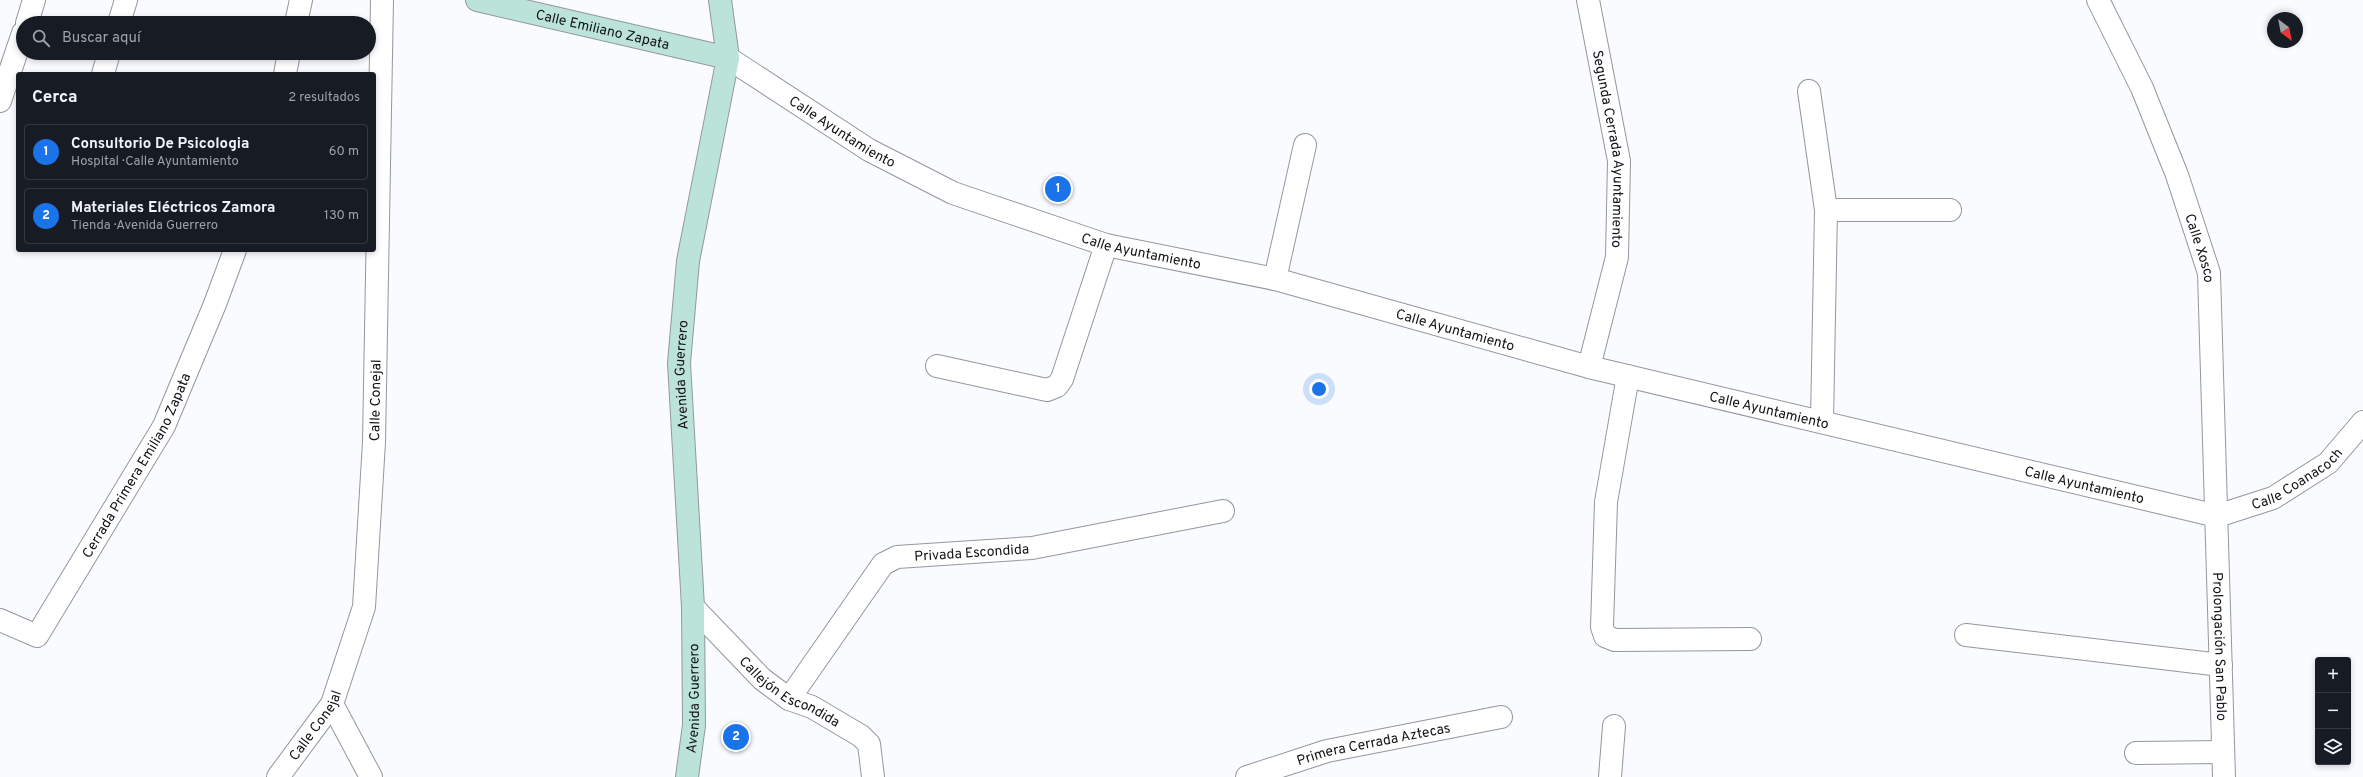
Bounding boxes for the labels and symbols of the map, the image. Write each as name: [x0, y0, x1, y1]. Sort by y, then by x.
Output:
street label: Calle Emiliano Zapata: [534, 7, 671, 54]
north arrow: [2267, 12, 2303, 48]
street label: Segunda Cerrada Ayuntamiento: [1588, 49, 1626, 248]
street label: Calle Ayuntamiento: [785, 93, 898, 172]
pin: 1: [1045, 174, 1071, 204]
street label: Calle Xosco: [2180, 212, 2216, 283]
street label: Calle Ayuntamiento: [1079, 230, 1203, 274]
street label: Calle Ayuntamiento: [1394, 306, 1516, 356]
street label: Avenida Guerrero: [672, 319, 693, 430]
street label: Calle Conejal: [367, 359, 385, 441]
street label: Cerrada Primera Emiliano Zapata: [79, 371, 195, 561]
your location: [1309, 379, 1329, 399]
street label: Calle Ayuntamiento: [1707, 389, 1831, 434]
street label: Calle Coanacoch: [2250, 445, 2347, 514]
street label: Calle Ayuntamiento: [2023, 464, 2146, 508]
street label: Privada Escondida: [914, 541, 1030, 566]
street label: Prolongación San Pablo: [2208, 572, 2229, 721]
street label: Avenida Guerrero: [683, 643, 704, 754]
street label: Callejón Escondida: [735, 653, 843, 732]
street label: Calle Conejal: [286, 688, 346, 764]
street label: Primera Cerrada Aztecas: [1295, 720, 1452, 770]
pin: 2: [723, 722, 749, 752]

